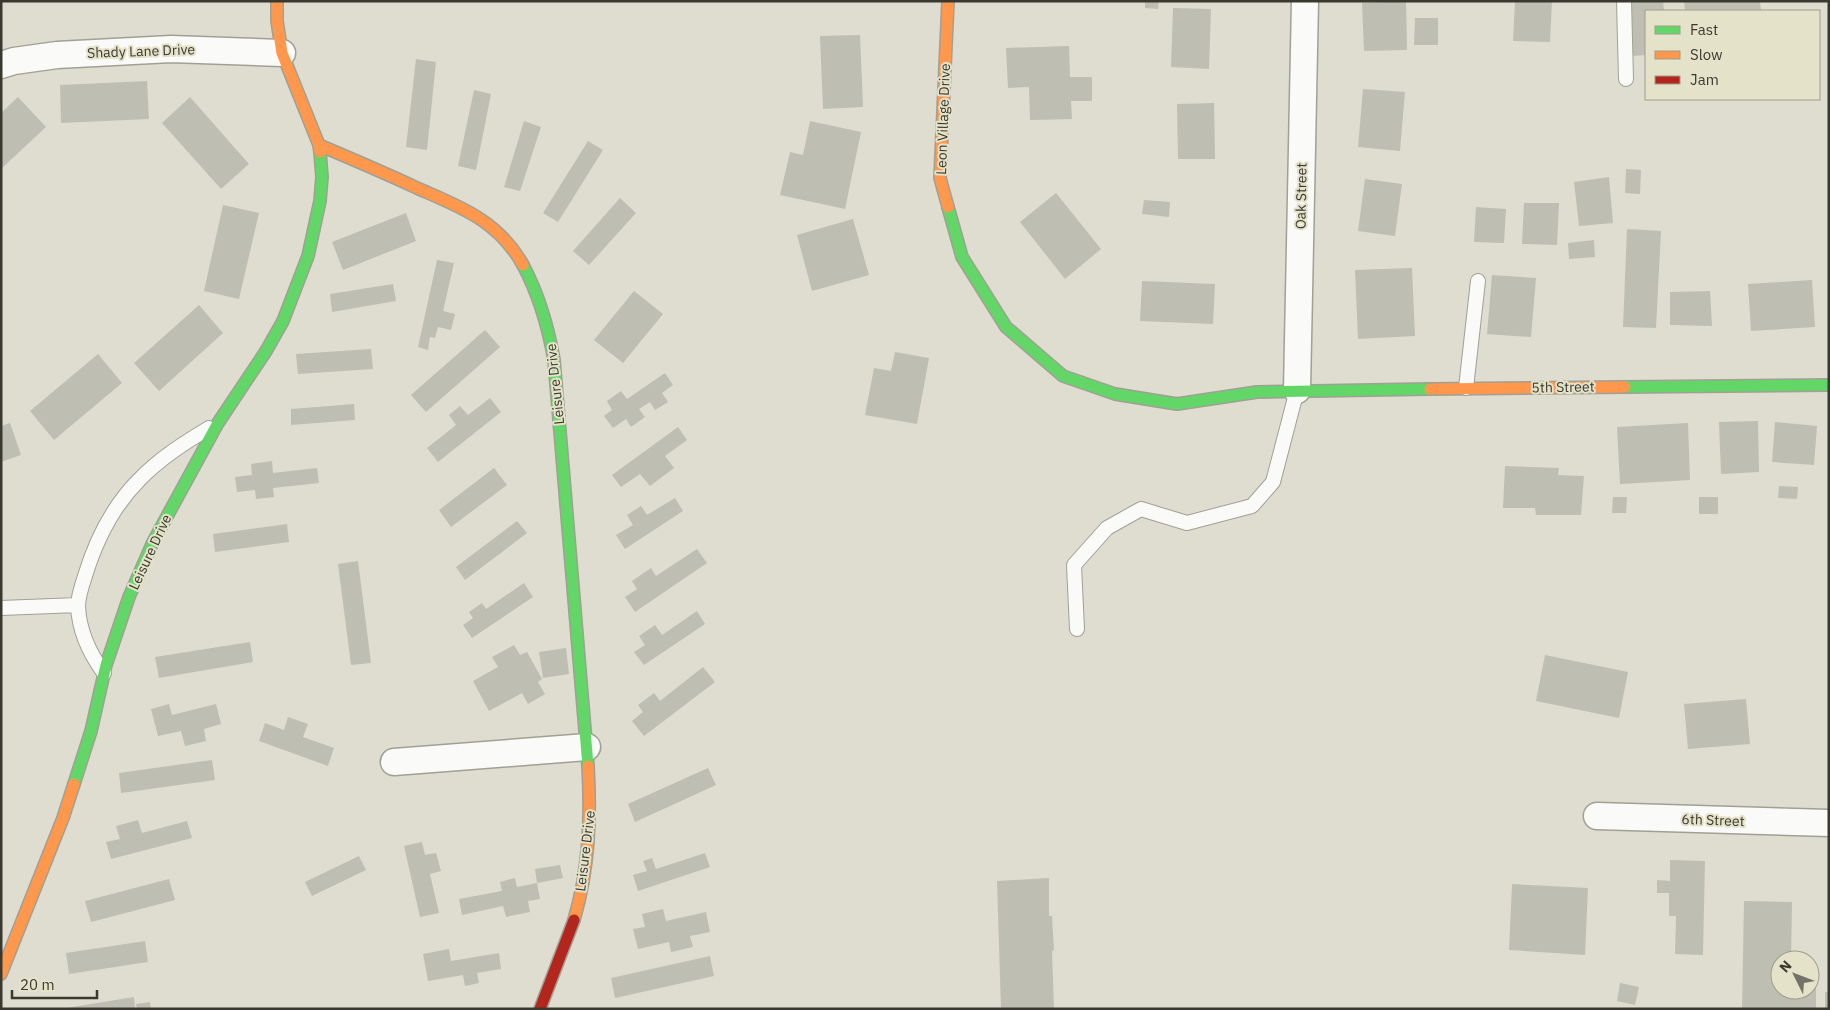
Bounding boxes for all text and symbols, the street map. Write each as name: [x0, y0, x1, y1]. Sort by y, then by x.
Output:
legend: [1645, 10, 1820, 100]
text: Fast: [1690, 20, 1718, 39]
street label: Shady Lane Drive: [87, 40, 196, 62]
text: Slow: [1690, 45, 1723, 64]
street label: Leon Village Drive: [932, 63, 954, 175]
text: Jam: [1690, 70, 1719, 89]
street label: Oak Street: [1291, 163, 1311, 229]
street label: Leisure Drive: [542, 342, 568, 425]
street label: 5th Street: [1531, 377, 1595, 397]
street label: Leisure Drive: [125, 511, 175, 593]
street label: Leisure Drive: [571, 809, 599, 892]
street label: 6th Street: [1681, 810, 1745, 830]
north arrow: [1770, 950, 1820, 1000]
text: N: [1775, 957, 1795, 976]
scale bar: [12, 968, 98, 1000]
text: 20 m: [20, 975, 55, 994]

